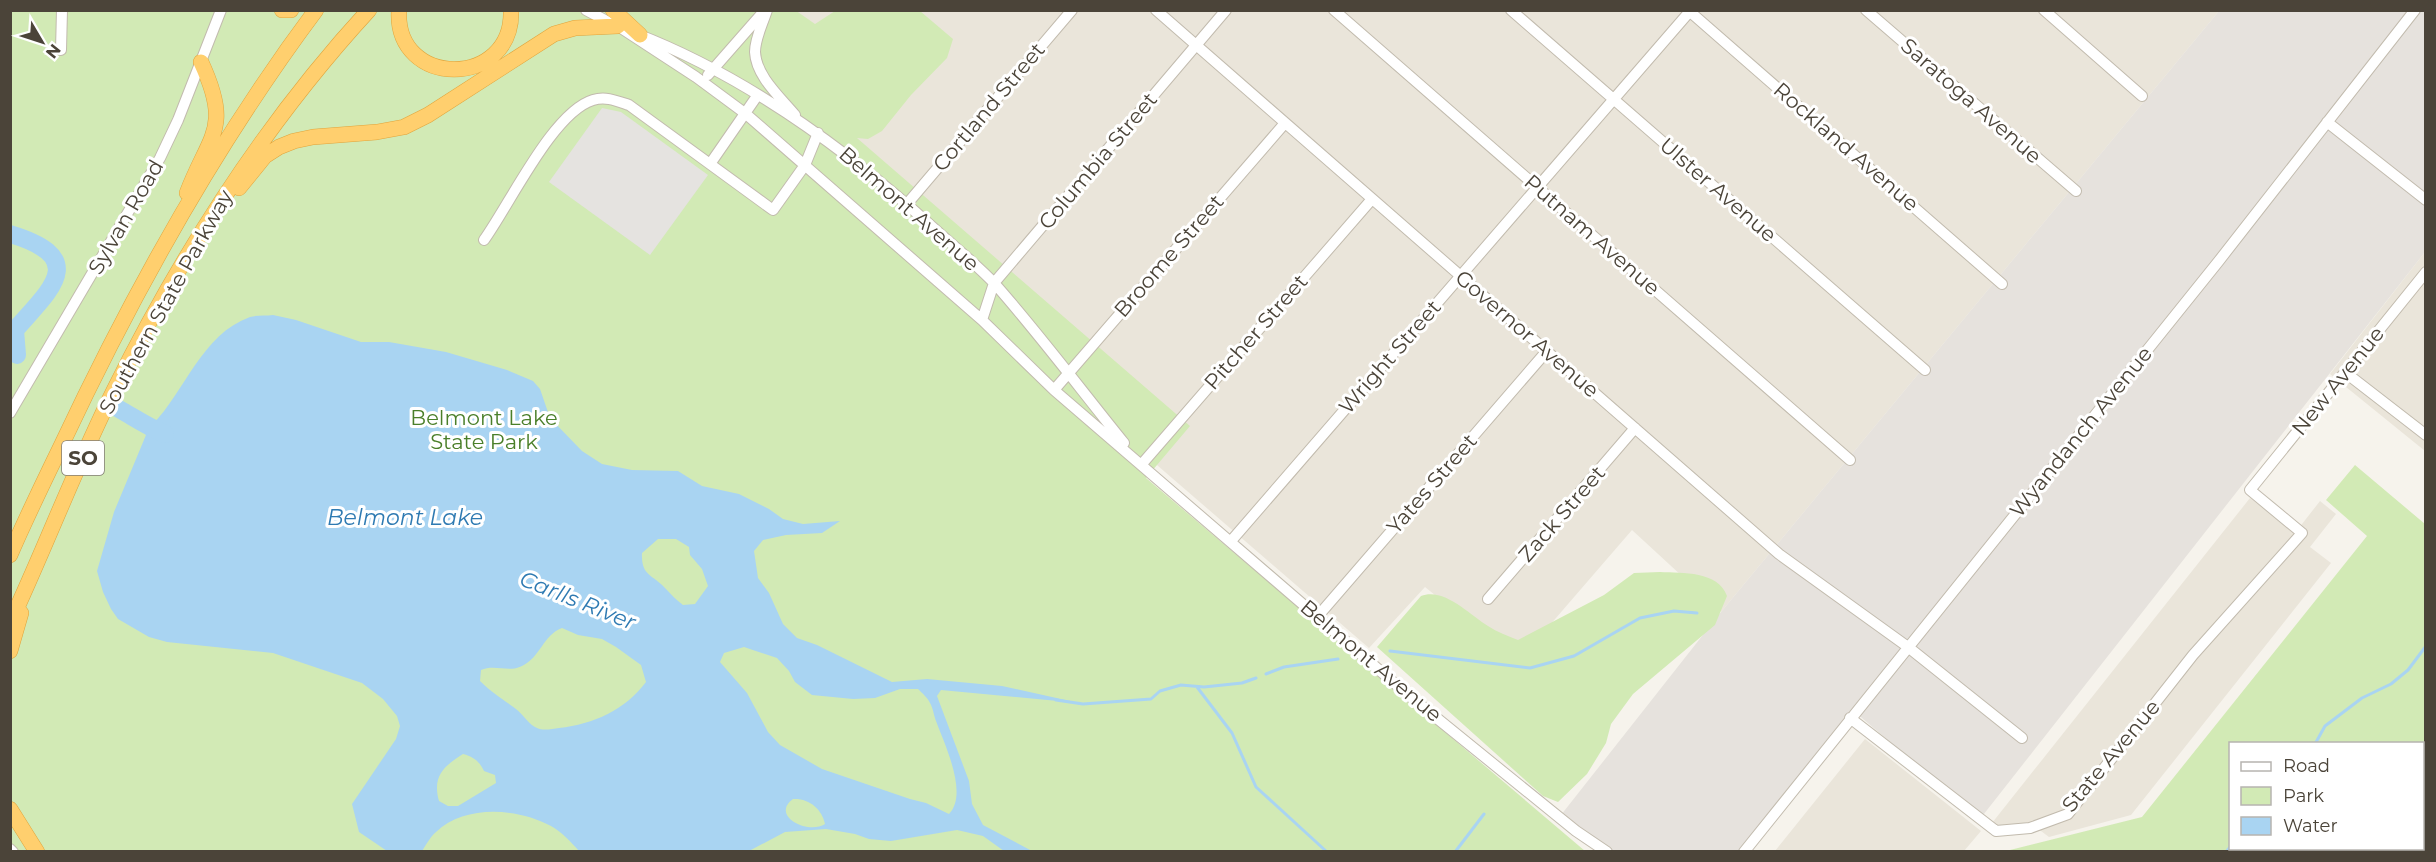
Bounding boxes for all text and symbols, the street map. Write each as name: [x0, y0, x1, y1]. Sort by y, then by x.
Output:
north arrow: [12, 12, 72, 72]
street label: Saratoga Avenue: [1896, 33, 2047, 168]
street label: Cortland Street: [928, 37, 1050, 176]
text: N: [42, 40, 65, 62]
street label: Rockland Avenue: [1769, 77, 1924, 216]
street label: Columbia Street: [1033, 87, 1162, 234]
street label: Ulster Avenue: [1655, 132, 1782, 247]
street label: Belmont Avenue: [834, 141, 984, 276]
street label: Sylvan Road: [83, 155, 168, 278]
street label: Putnam Avenue: [1519, 169, 1665, 300]
street label: Southern State Parkway: [94, 185, 238, 418]
street label: Broome Street: [1109, 189, 1229, 322]
street label: Governor Avenue: [1451, 265, 1604, 403]
street label: Pitcher Street: [1199, 269, 1313, 394]
street label: Wright Street: [1333, 295, 1446, 419]
street label: New Avenue: [2286, 321, 2389, 440]
street label: Wyandanch Avenue: [2004, 341, 2157, 522]
park label: Belmont Lake State Park: [410, 405, 558, 454]
street label: Yates Street: [1381, 429, 1482, 539]
road number: SO: [62, 441, 104, 475]
street label: Zack Street: [1513, 460, 1610, 567]
water label: Belmont Lake: [327, 504, 483, 531]
water label: Carlls River: [516, 565, 641, 636]
street label: Belmont Avenue: [1295, 594, 1447, 727]
street label: State Avenue: [2056, 694, 2165, 817]
legend: [2229, 742, 2424, 850]
text: Road: [2283, 755, 2330, 777]
text: Park: [2283, 785, 2324, 807]
text: Water: [2283, 815, 2338, 837]

